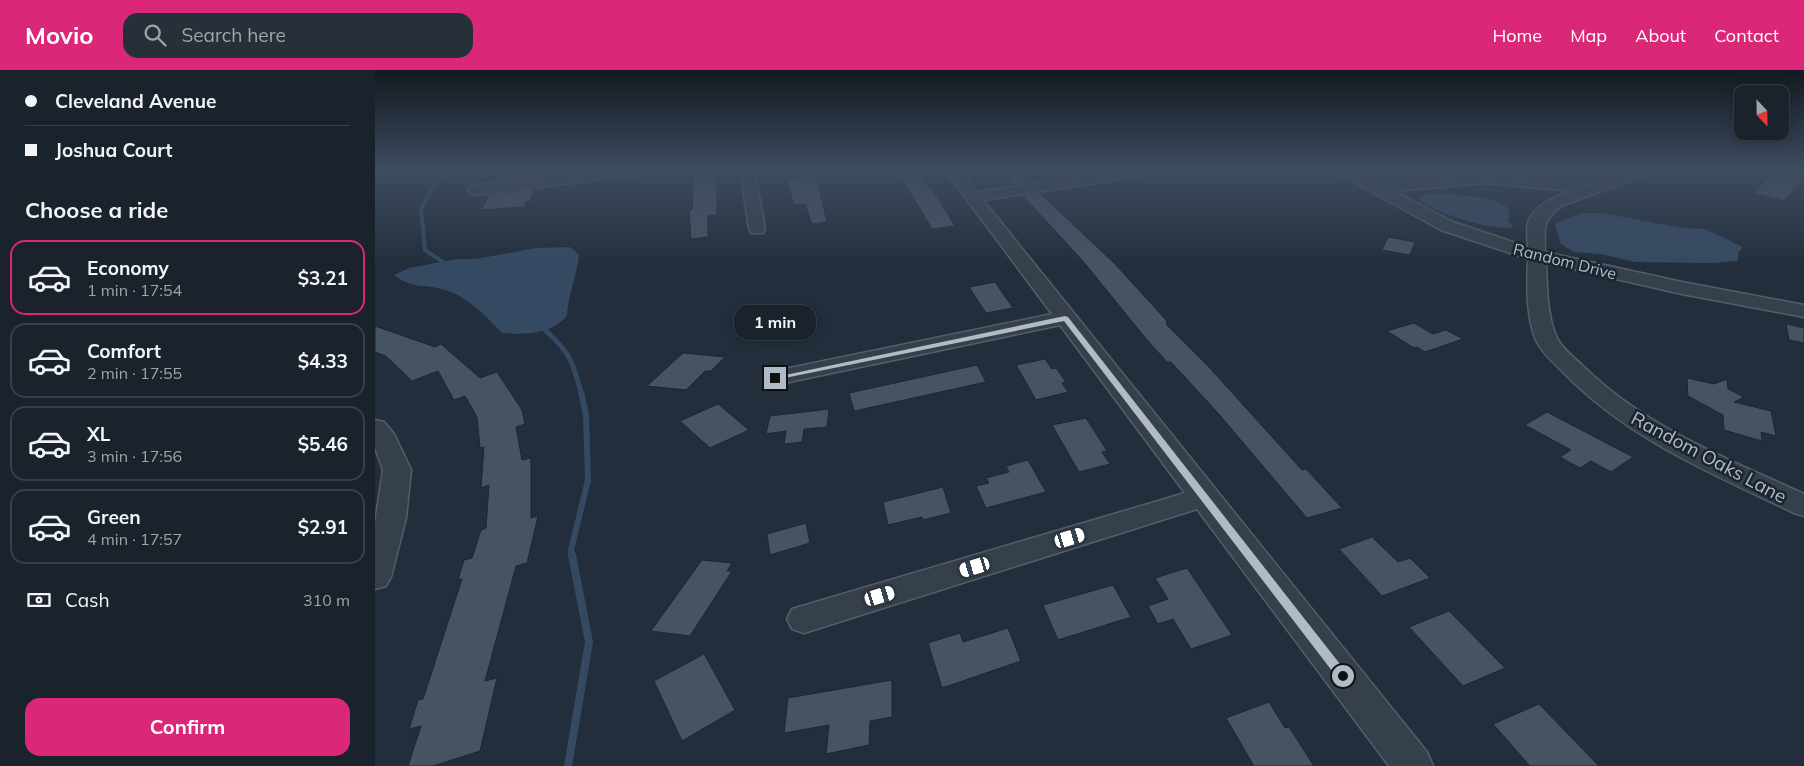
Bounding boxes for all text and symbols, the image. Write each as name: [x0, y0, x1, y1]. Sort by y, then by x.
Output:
search box: [123, 13, 473, 58]
text: Movio: [25, 20, 93, 50]
icon: search: [141, 21, 169, 49]
text: Search here: [181, 23, 286, 47]
text: Home: [1492, 24, 1542, 47]
text: Map: [1570, 24, 1607, 47]
text: About: [1635, 24, 1686, 47]
text: Contact: [1714, 24, 1779, 47]
north arrow: [1734, 85, 1789, 140]
map controls: [1734, 85, 1789, 140]
text: Cleveland Avenue: [55, 89, 216, 113]
text: Joshua Court: [55, 138, 173, 162]
text: Choose a ride: [25, 196, 168, 224]
street label: Random Drive: [1511, 239, 1619, 283]
icon: car: [27, 255, 72, 300]
text: Economy: [87, 256, 169, 280]
text: $3.21: [298, 266, 348, 290]
text: 1 min · 17:54: [87, 280, 182, 300]
callout: 1 min: [734, 306, 816, 340]
text: 1 min: [754, 312, 796, 332]
icon: car: [27, 338, 72, 383]
text: Comfort: [87, 339, 161, 363]
text: $4.33: [298, 349, 348, 373]
text: 2 min · 17:55: [87, 363, 182, 383]
route end: [764, 367, 786, 389]
street label: Random Oaks Lane: [1627, 406, 1791, 508]
icon: car: [27, 421, 72, 466]
text: XL: [87, 422, 110, 446]
text: $5.46: [298, 432, 348, 456]
text: 3 min · 17:56: [87, 446, 182, 466]
icon: car: [27, 504, 72, 549]
text: Green: [87, 505, 141, 529]
text: $2.91: [298, 515, 348, 539]
car: [1053, 526, 1086, 550]
text: 4 min · 17:57: [87, 529, 182, 549]
car: [958, 555, 991, 579]
car: [863, 584, 896, 608]
icon: cash: [25, 586, 53, 614]
text: Cash: [65, 588, 110, 612]
text: 310 m: [303, 590, 350, 610]
route start: [1332, 665, 1354, 687]
button: Confirm: [25, 698, 350, 756]

